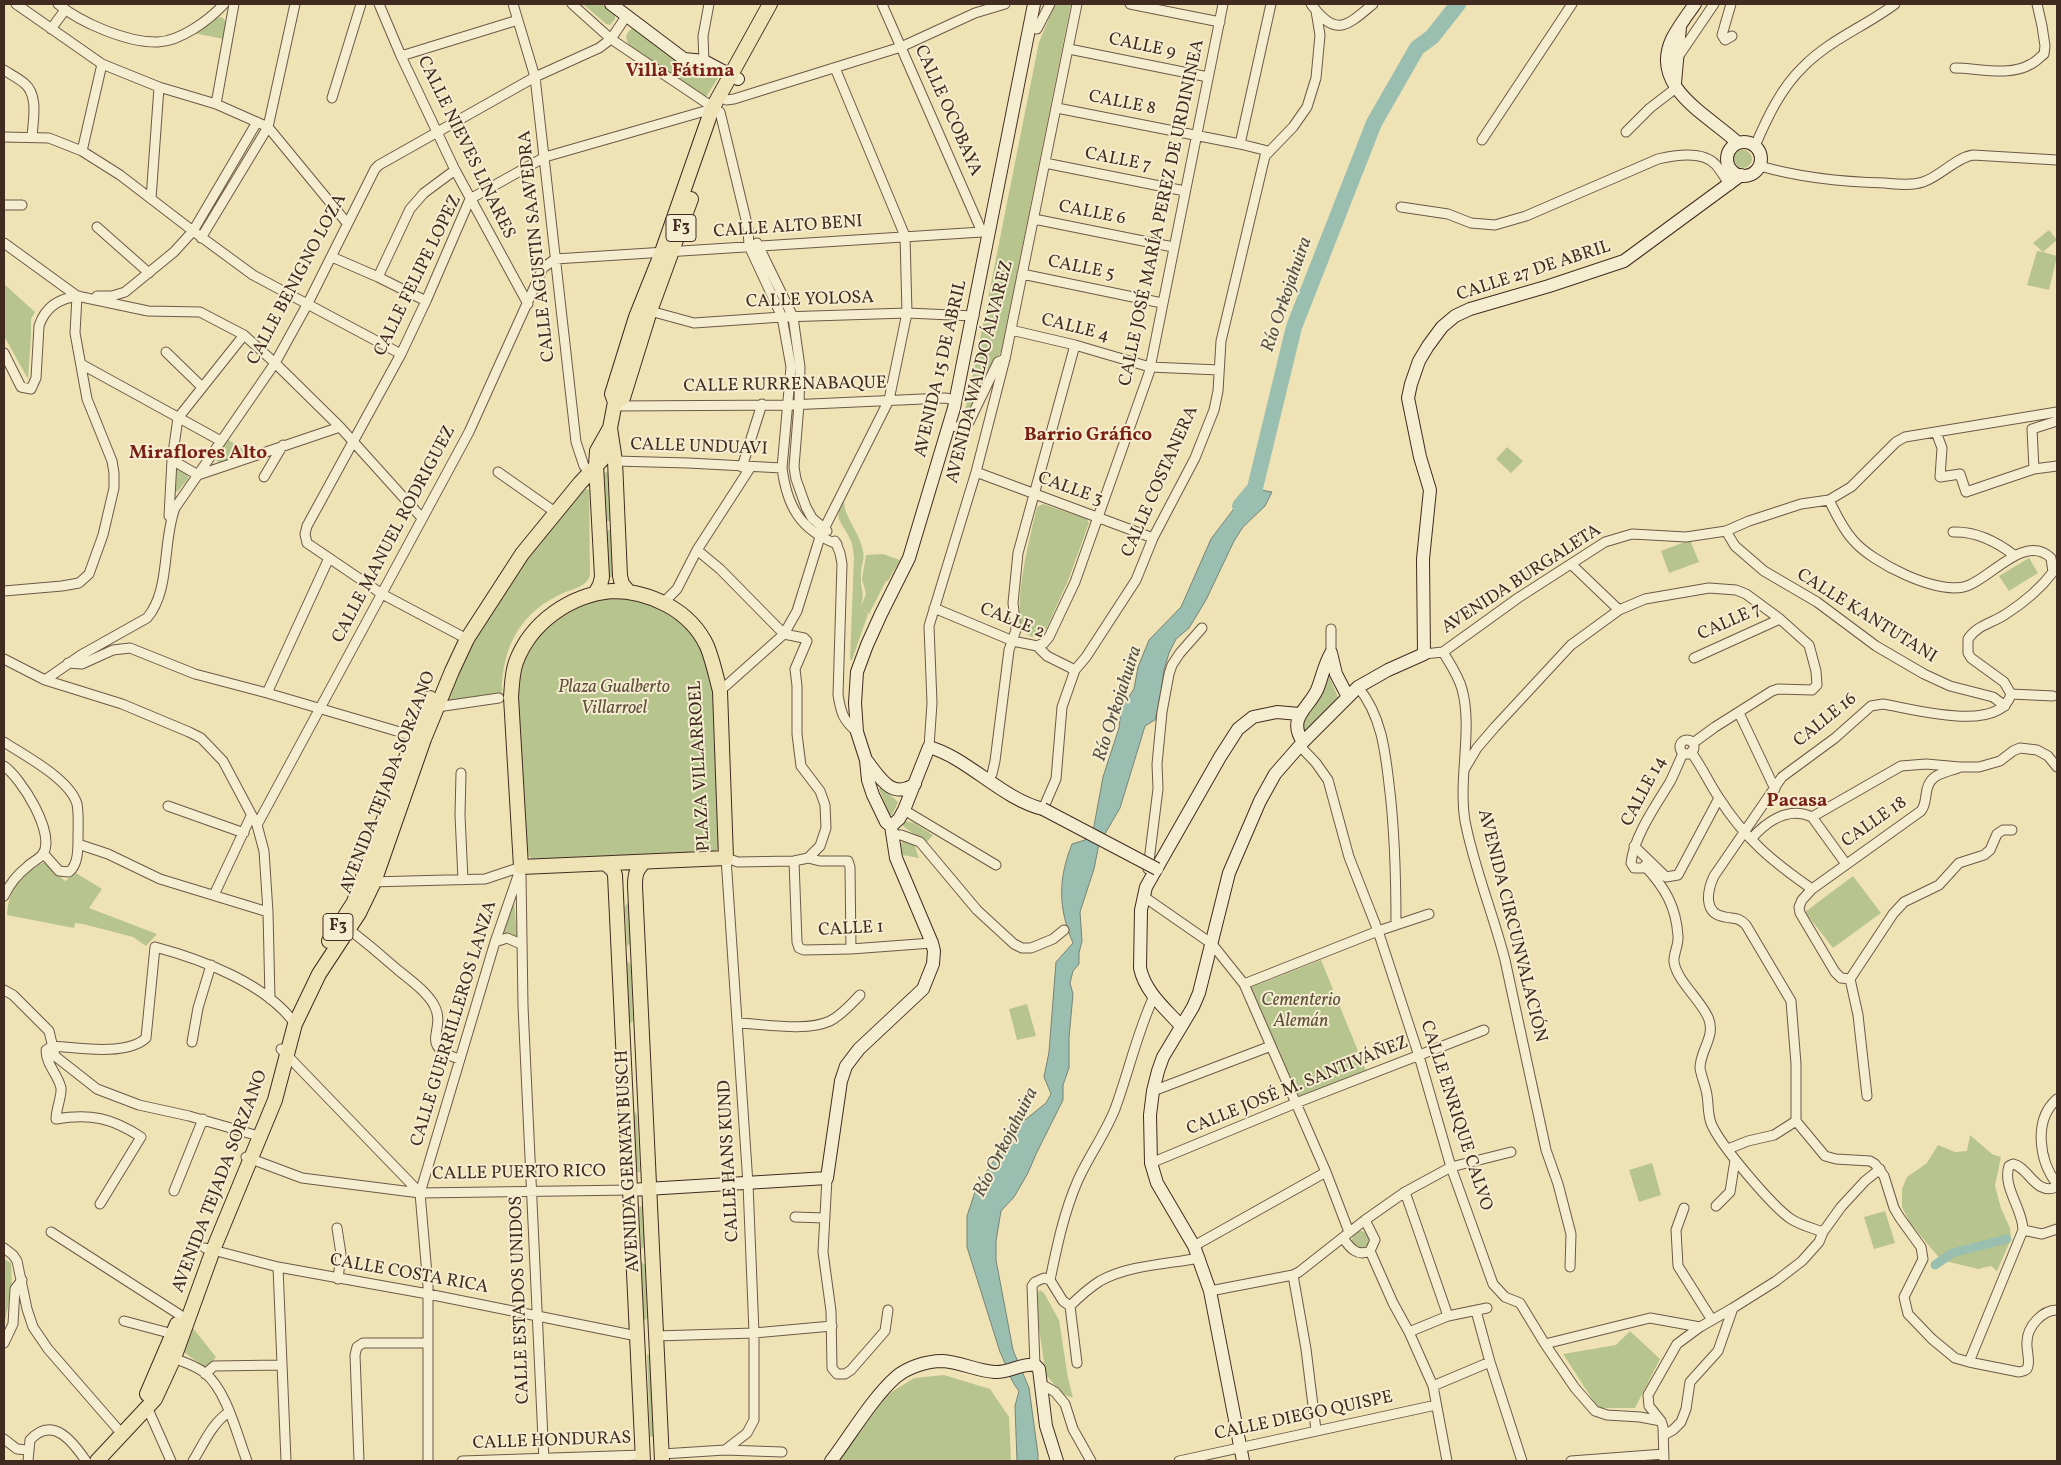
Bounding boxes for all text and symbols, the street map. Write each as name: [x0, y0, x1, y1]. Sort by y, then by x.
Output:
street label: CALLE 9: [1107, 29, 1177, 65]
street label: CALLE JOSÉ MARÍA PEREZ DE URDININEA: [1116, 38, 1210, 388]
street label: CALLE OCOBAYA: [908, 42, 986, 180]
street label: CALLE NIEVES LINARES: [411, 53, 519, 243]
district label: Villa Fátima: [625, 62, 735, 84]
street label: CALLE 8: [1087, 87, 1157, 121]
street label: CALLE AGUSTIN SAAVEDRA: [515, 129, 561, 363]
street label: CALLE 7: [1083, 144, 1153, 178]
street label: CALLE BENIGNO LOZA: [244, 191, 352, 369]
street label: CALLE FELIPE LOPEZ: [371, 192, 467, 360]
street label: CALLE 6: [1057, 197, 1127, 231]
street label: CALLE ALTO BENI: [713, 212, 863, 244]
road number: F3: [666, 214, 696, 242]
water label: Río Orkojahuira: [1258, 235, 1318, 355]
street label: CALLE 27 DE ABRIL: [1454, 237, 1614, 307]
street label: CALLE 5: [1046, 252, 1116, 286]
street label: AVENIDA WALDO ÁLVAREZ: [943, 258, 1019, 486]
street label: AVENIDA 15 DE ABRIL: [911, 278, 973, 460]
street label: CALLE YOLOSA: [746, 288, 874, 314]
street label: CALLE 4: [1039, 310, 1111, 348]
street label: CALLE RURRENABAQUE: [683, 373, 887, 399]
street label: CALLE COSTANERA: [1118, 403, 1204, 561]
street label: CALLE MANUEL RODRIGUEZ: [328, 423, 462, 647]
district label: Barrio Gráfico: [1024, 426, 1152, 448]
street label: CALLE UNDUAVI: [630, 435, 768, 461]
district label: Miraflores Alto: [129, 444, 267, 466]
street label: CALLE 3: [1034, 468, 1106, 512]
street label: AVENIDA BURGALETA: [1438, 520, 1606, 640]
street label: CALLE KANTUTANI: [1792, 565, 1940, 669]
street label: CALLE 2: [976, 599, 1048, 645]
street label: CALLE 7: [1695, 599, 1765, 647]
water label: Río Orkojahuira: [1090, 643, 1148, 765]
street label: AVENIDA TEJADA SORZANO: [337, 669, 441, 897]
park label: Plaza Gualberto Villarroel: [558, 678, 670, 721]
street label: PLAZA VILLARROEL: [686, 680, 716, 852]
street label: CALLE 16: [1790, 689, 1862, 753]
street label: CALLE 14: [1618, 753, 1672, 831]
district label: Pacasa: [1767, 792, 1827, 814]
street label: CALLE 18: [1838, 793, 1912, 853]
street label: AVENIDA CIRCUNVALACIÓN: [1472, 807, 1550, 1045]
street label: CALLE GUERRILLEROS LANZA: [407, 898, 503, 1150]
road number: F3: [323, 914, 353, 940]
street label: CALLE 1: [818, 917, 884, 943]
park label: Cementerio Alemán: [1261, 991, 1341, 1034]
street label: CALLE ENRIQUE CALVO: [1414, 1018, 1496, 1214]
street label: CALLE JOSÉ M. SANTIVÁÑEZ: [1184, 1033, 1412, 1141]
street label: AVENIDA GERMAN BUSCH: [612, 1049, 646, 1273]
street label: AVENIDA TEJADA SORZANO: [169, 1068, 273, 1296]
street label: CALLE HANS KUND: [715, 1080, 745, 1242]
water label: Río Orkojahuira: [970, 1084, 1044, 1202]
street label: CALLE PUERTO RICO: [432, 1162, 606, 1186]
street label: CALLE ESTADOS UNIDOS: [507, 1195, 535, 1405]
street label: CALLE COSTA RICA: [328, 1250, 490, 1300]
street label: CALLE DIEGO QUISPE: [1213, 1388, 1395, 1446]
street label: CALLE HONDURAS: [472, 1428, 632, 1456]

